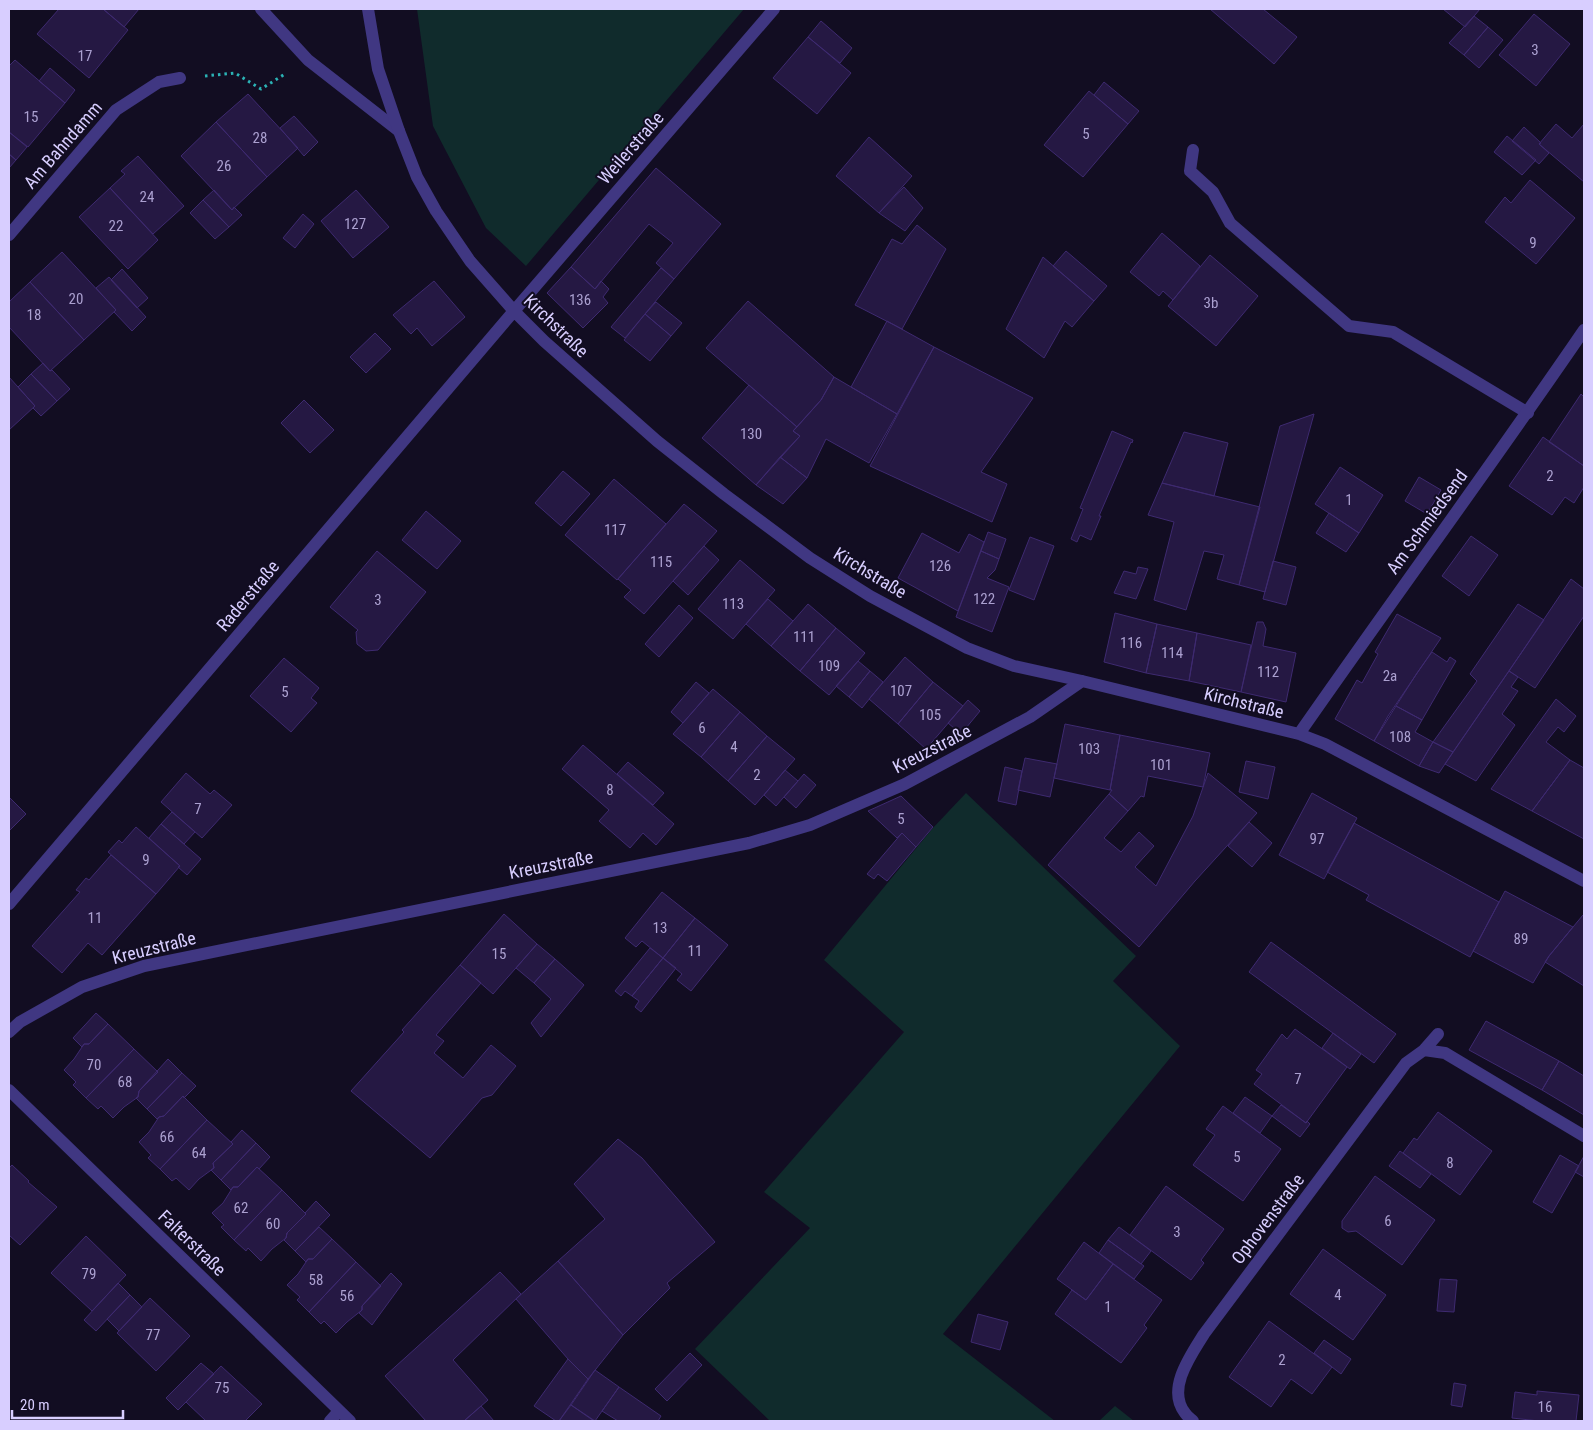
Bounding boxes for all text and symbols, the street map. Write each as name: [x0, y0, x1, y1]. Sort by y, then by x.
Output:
house number: 3: [1531, 41, 1539, 59]
house number: 17: [78, 47, 92, 65]
street label: Am Bahndamm: [19, 97, 106, 193]
street label: Weilerstraße: [593, 107, 668, 188]
house number: 15: [24, 108, 38, 126]
house number: 5: [1082, 125, 1090, 143]
house number: 28: [253, 129, 267, 147]
house number: 26: [217, 157, 231, 175]
house number: 24: [140, 188, 154, 206]
house number: 127: [344, 215, 366, 233]
house number: 22: [109, 217, 123, 235]
house number: 9: [1529, 234, 1537, 252]
house number: 20: [69, 290, 83, 308]
street label: Kirchstraße: [520, 290, 593, 361]
house number: 136: [569, 291, 591, 309]
house number: 3b: [1204, 294, 1218, 312]
house number: 18: [27, 306, 41, 324]
house number: 130: [740, 425, 762, 443]
street label: Am Schmiedsend: [1382, 465, 1471, 578]
house number: 2: [1546, 467, 1554, 485]
house number: 1: [1345, 491, 1353, 509]
house number: 117: [604, 521, 626, 539]
street label: Kirchstraße: [830, 543, 911, 603]
house number: 115: [650, 553, 672, 571]
street label: Raderstraße: [212, 556, 283, 635]
house number: 126: [929, 557, 951, 575]
house number: 122: [973, 590, 995, 608]
house number: 3: [374, 591, 382, 609]
house number: 113: [722, 595, 744, 613]
house number: 111: [793, 628, 815, 646]
house number: 116: [1120, 634, 1142, 652]
house number: 114: [1161, 644, 1183, 662]
house number: 109: [818, 657, 840, 675]
house number: 112: [1257, 663, 1279, 681]
house number: 2a: [1383, 667, 1397, 685]
house number: 107: [890, 682, 912, 700]
street label: Kirchstraße: [1202, 682, 1286, 723]
house number: 5: [281, 683, 289, 701]
house number: 105: [919, 706, 941, 724]
house number: 6: [698, 719, 706, 737]
street label: Kreuzstraße: [889, 720, 975, 777]
house number: 108: [1389, 728, 1411, 746]
house number: 4: [730, 738, 738, 756]
house number: 103: [1078, 740, 1100, 758]
house number: 101: [1150, 756, 1172, 774]
house number: 2: [753, 766, 761, 784]
house number: 8: [606, 781, 614, 799]
house number: 7: [194, 800, 202, 818]
house number: 5: [897, 810, 905, 828]
house number: 97: [1310, 830, 1324, 848]
street label: Kreuzstraße: [507, 846, 595, 883]
house number: 9: [142, 851, 150, 869]
house number: 11: [88, 909, 102, 927]
house number: 13: [653, 919, 667, 937]
street label: Kreuzstraße: [110, 927, 198, 968]
house number: 89: [1514, 930, 1528, 948]
house number: 11: [688, 942, 702, 960]
house number: 15: [492, 945, 506, 963]
house number: 70: [87, 1056, 101, 1074]
house number: 7: [1294, 1070, 1302, 1088]
house number: 68: [118, 1073, 132, 1091]
house number: 66: [160, 1128, 174, 1146]
house number: 64: [192, 1144, 206, 1162]
house number: 5: [1233, 1148, 1241, 1166]
house number: 8: [1446, 1154, 1454, 1172]
street label: Ophovenstraße: [1227, 1170, 1308, 1268]
house number: 62: [234, 1199, 248, 1217]
street label: Falterstraße: [154, 1205, 230, 1280]
house number: 6: [1384, 1212, 1392, 1230]
house number: 60: [266, 1215, 280, 1233]
house number: 3: [1173, 1223, 1181, 1241]
house number: 79: [82, 1265, 96, 1283]
house number: 58: [309, 1271, 323, 1289]
house number: 4: [1334, 1286, 1342, 1304]
house number: 56: [340, 1287, 354, 1305]
house number: 1: [1104, 1298, 1112, 1316]
house number: 77: [146, 1326, 160, 1344]
house number: 2: [1278, 1351, 1286, 1369]
house number: 75: [215, 1379, 229, 1397]
scale bar: [12, 1388, 124, 1420]
text: 20 m: [20, 1396, 50, 1414]
house number: 16: [1538, 1398, 1552, 1416]

